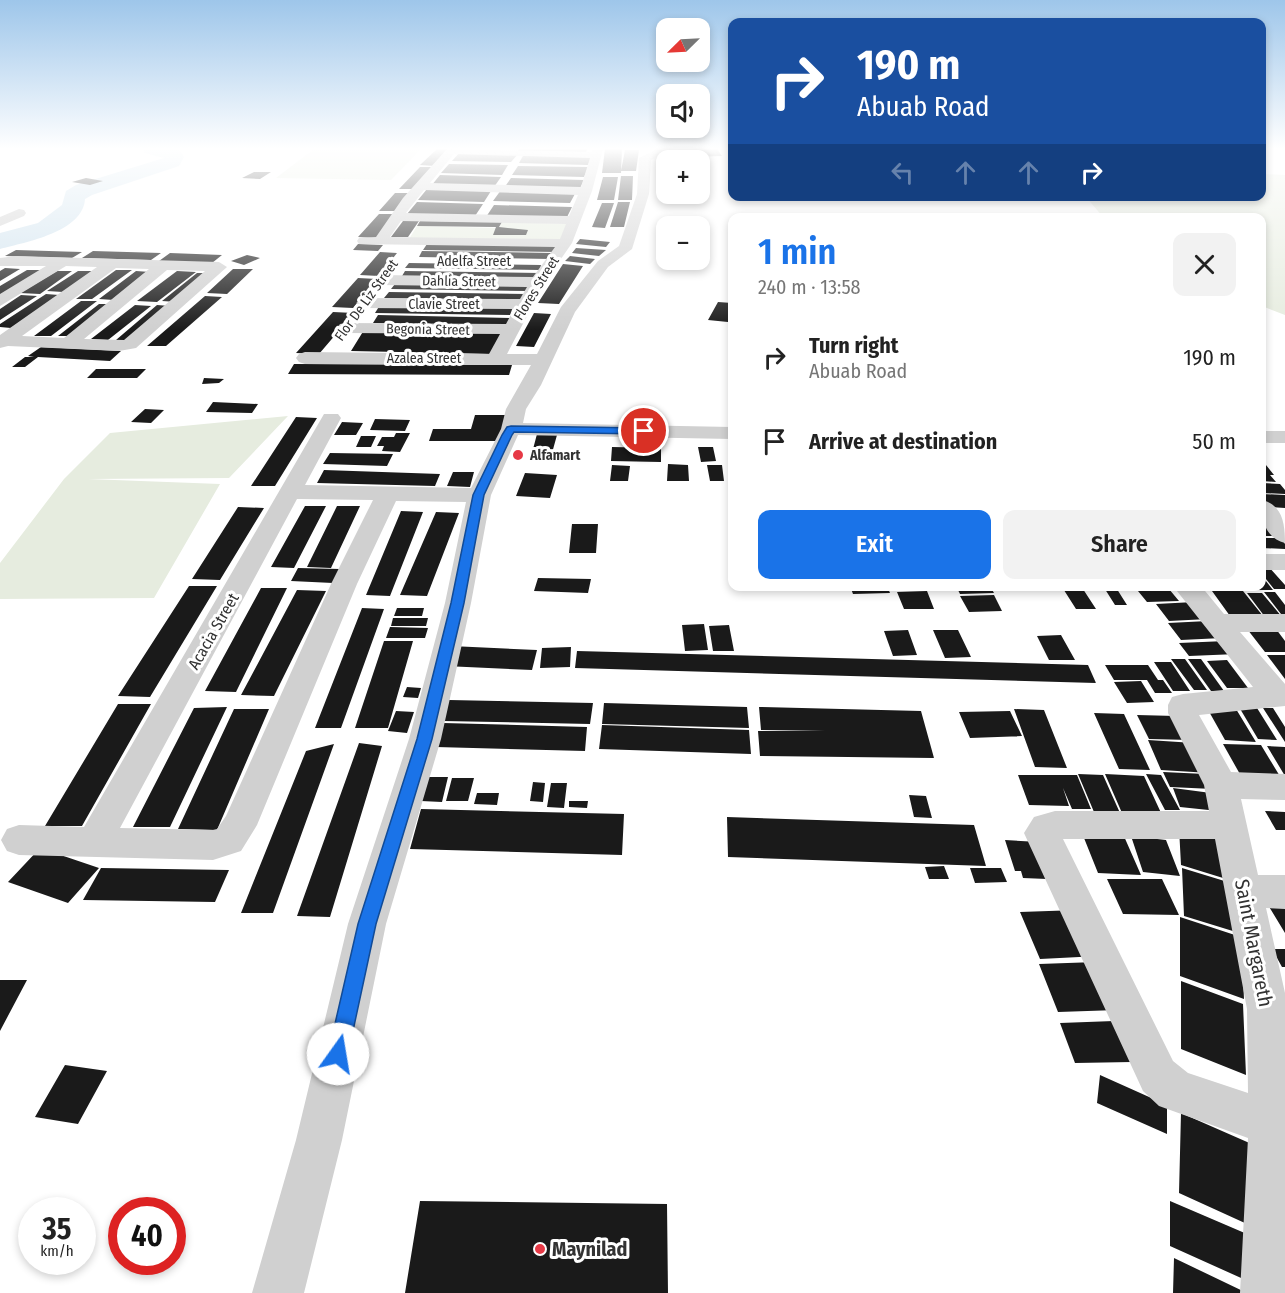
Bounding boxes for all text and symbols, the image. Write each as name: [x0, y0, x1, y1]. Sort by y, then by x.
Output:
north arrow: [656, 18, 710, 72]
map controls: [656, 18, 710, 270]
text: 190 m: [857, 40, 960, 90]
icon: right: [758, 42, 836, 120]
button: sound: [656, 84, 710, 138]
text: Abuab Road: [857, 91, 990, 123]
button: +: [656, 150, 710, 204]
icon: left: [886, 156, 919, 189]
icon: ahead: [949, 156, 982, 189]
icon: ahead: [1012, 156, 1045, 189]
icon: right: [1075, 156, 1108, 189]
button: −: [656, 216, 710, 270]
text: 1 min: [758, 230, 836, 274]
button: close: [1173, 233, 1236, 296]
street label: Adelfa Street: [437, 253, 511, 270]
street label: Flores Street: [510, 253, 563, 323]
street label: Flor De Liz Street: [331, 256, 402, 344]
street label: Dahlia Street: [422, 272, 497, 291]
text: 240 m · 13:58: [758, 275, 861, 299]
street label: Clavie Street: [408, 296, 480, 313]
street label: Begonia Street: [386, 320, 470, 339]
text: Turn right: [809, 332, 898, 359]
icon: right: [758, 341, 791, 374]
text: 190 m: [1183, 344, 1236, 371]
street label: Azalea Street: [387, 350, 462, 367]
text: Abuab Road: [809, 359, 907, 383]
pin: [618, 405, 669, 456]
icon: arrive: [627, 414, 660, 447]
icon: arrive: [758, 425, 791, 458]
text: Arrive at destination: [809, 428, 997, 455]
text: 50 m: [1192, 428, 1236, 455]
place label: Alfamart: [529, 447, 581, 464]
marker: Alfamart: [511, 448, 525, 462]
button: Exit: [758, 510, 991, 579]
button: Share: [1003, 510, 1236, 579]
street label: Acacia Street: [184, 589, 243, 673]
street label: Saint Margareth: [1230, 877, 1278, 1009]
position arrow: [306, 1022, 370, 1086]
speed limit sign: 40: [108, 1197, 186, 1275]
text: 35: [43, 1211, 71, 1247]
place label: Maynilad: [552, 1237, 627, 1261]
text: km/h: [40, 1242, 74, 1260]
marker: Maynilad: [533, 1242, 547, 1256]

